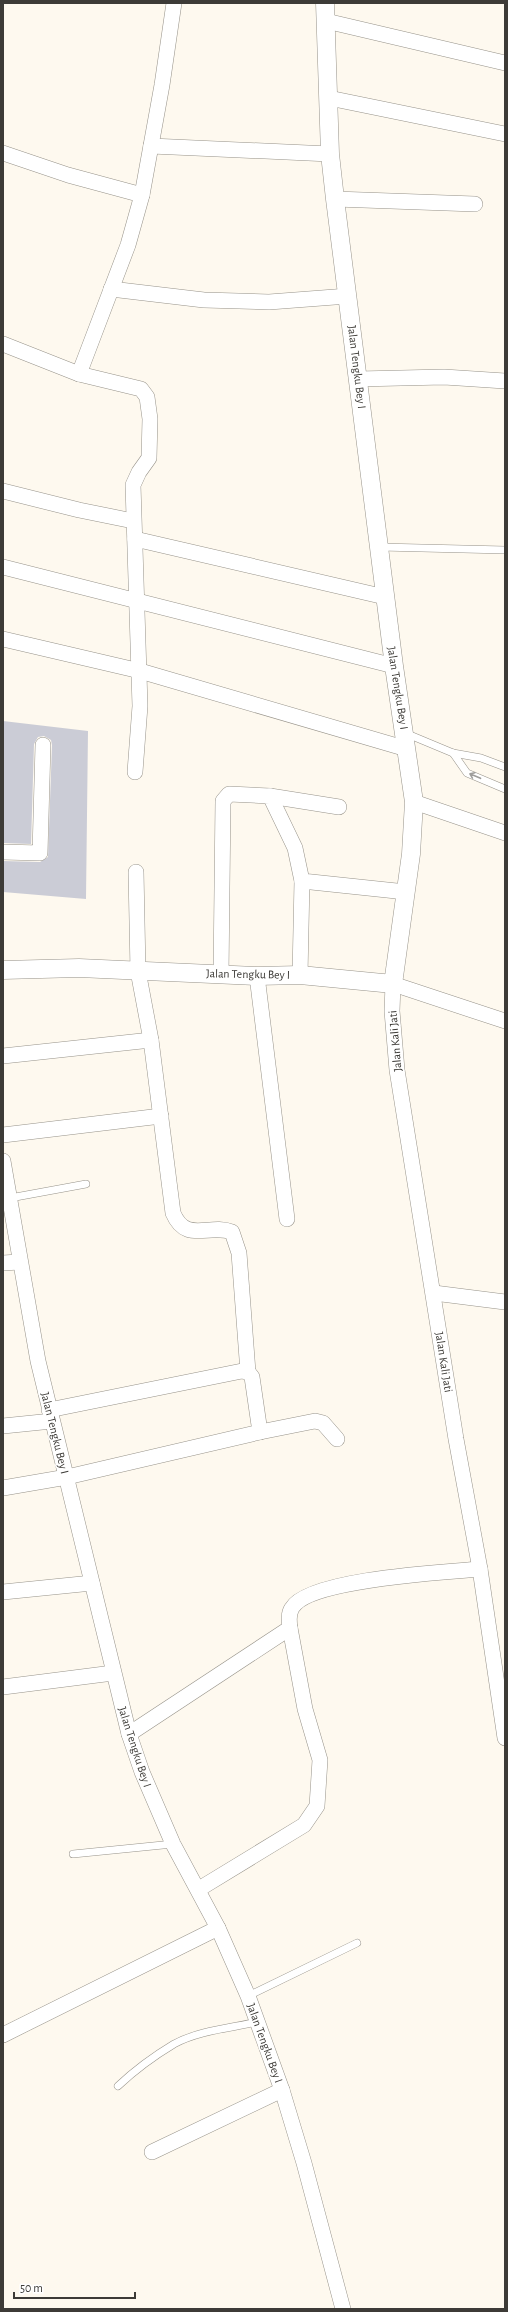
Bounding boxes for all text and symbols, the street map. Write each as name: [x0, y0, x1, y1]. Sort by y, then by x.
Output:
street label: Jalan Tengku Bey I: [345, 325, 368, 410]
street label: Jalan Tengku Bey I: [385, 646, 410, 731]
one-way arrow: [469, 772, 481, 779]
street label: Jalan Tengku Bey I: [206, 967, 290, 982]
street label: Jalan Kali Jati: [386, 1010, 404, 1072]
street label: Jalan Kali Jati: [433, 1331, 455, 1393]
street label: Jalan Tengku Bey I: [38, 1391, 71, 1475]
street label: Jalan Tengku Bey I: [115, 1705, 154, 1789]
street label: Jalan Tengku Bey I: [244, 2001, 285, 2085]
scale bar: [14, 2274, 135, 2300]
text: 50 m: [20, 2282, 43, 2294]

